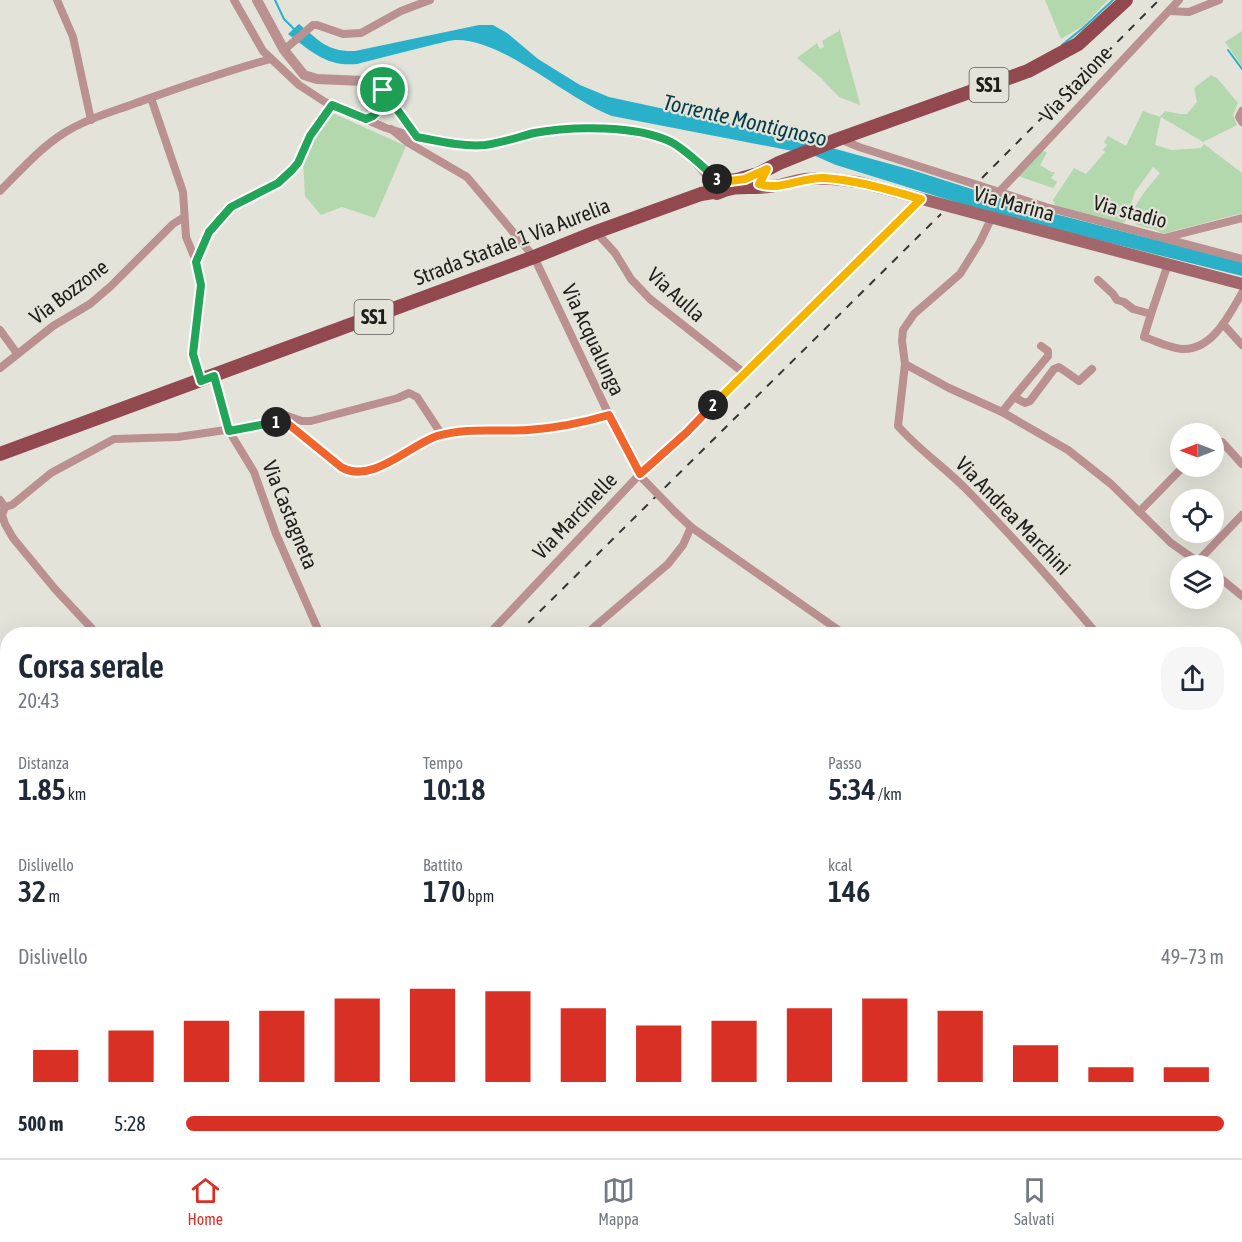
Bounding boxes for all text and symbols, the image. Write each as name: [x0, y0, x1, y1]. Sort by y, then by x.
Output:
street label: Via Stazione: [1034, 41, 1116, 126]
pin: [357, 64, 408, 115]
road number: SS1: [970, 68, 1008, 102]
icon: arrive: [366, 73, 399, 106]
water label: Torrente Montignoso: [661, 89, 829, 151]
pin: 3: [702, 164, 732, 194]
text: 3: [713, 170, 721, 188]
street label: Via Marina: [971, 181, 1057, 225]
street label: Via stadio: [1091, 190, 1170, 232]
street label: Strada Statale 1 Via Aurelia: [410, 193, 613, 290]
street label: Via Bozzone: [24, 254, 112, 328]
street label: Via Aulla: [643, 262, 710, 326]
street label: Via Acqualunga: [558, 280, 630, 399]
road number: SS1: [354, 300, 394, 334]
pin: 2: [698, 390, 728, 420]
text: 2: [709, 396, 717, 414]
pin: 1: [261, 407, 291, 437]
text: 1: [272, 413, 280, 431]
north arrow: [1170, 423, 1224, 477]
map controls: [1170, 423, 1224, 609]
street label: Via Andrea Marchini: [951, 451, 1076, 579]
street label: Via Castagneta: [258, 457, 324, 572]
street label: Via Marcinelle: [527, 467, 621, 563]
button: locate: [1170, 489, 1224, 543]
button: layers: [1170, 555, 1224, 609]
text: Corsa serale: [18, 647, 164, 685]
button: share: [1161, 647, 1224, 710]
text: 20:43: [18, 689, 60, 712]
text: Distanza: [18, 754, 69, 772]
text: Tempo: [423, 754, 463, 772]
text: Passo: [828, 754, 862, 772]
text: 1.85: [18, 772, 66, 806]
text: 10:18: [423, 772, 485, 806]
text: 5:34: [828, 772, 876, 806]
text: km: [66, 785, 86, 803]
text: /km: [876, 785, 902, 803]
text: Dislivello: [18, 856, 74, 874]
text: Battito: [423, 856, 463, 874]
text: kcal: [828, 856, 852, 874]
text: 32: [18, 874, 46, 908]
text: 170: [423, 874, 465, 908]
text: 146: [828, 874, 870, 908]
text: m: [46, 887, 60, 905]
text: bpm: [465, 887, 494, 905]
text: Dislivello: [18, 945, 88, 968]
text: 49–73 m: [1161, 945, 1224, 968]
text: 500 m: [18, 1112, 63, 1135]
text: 5:28: [114, 1112, 146, 1135]
tab: Home: [188, 1174, 223, 1228]
tab: Mappa: [598, 1174, 639, 1228]
tab: Salvati: [1014, 1174, 1054, 1228]

